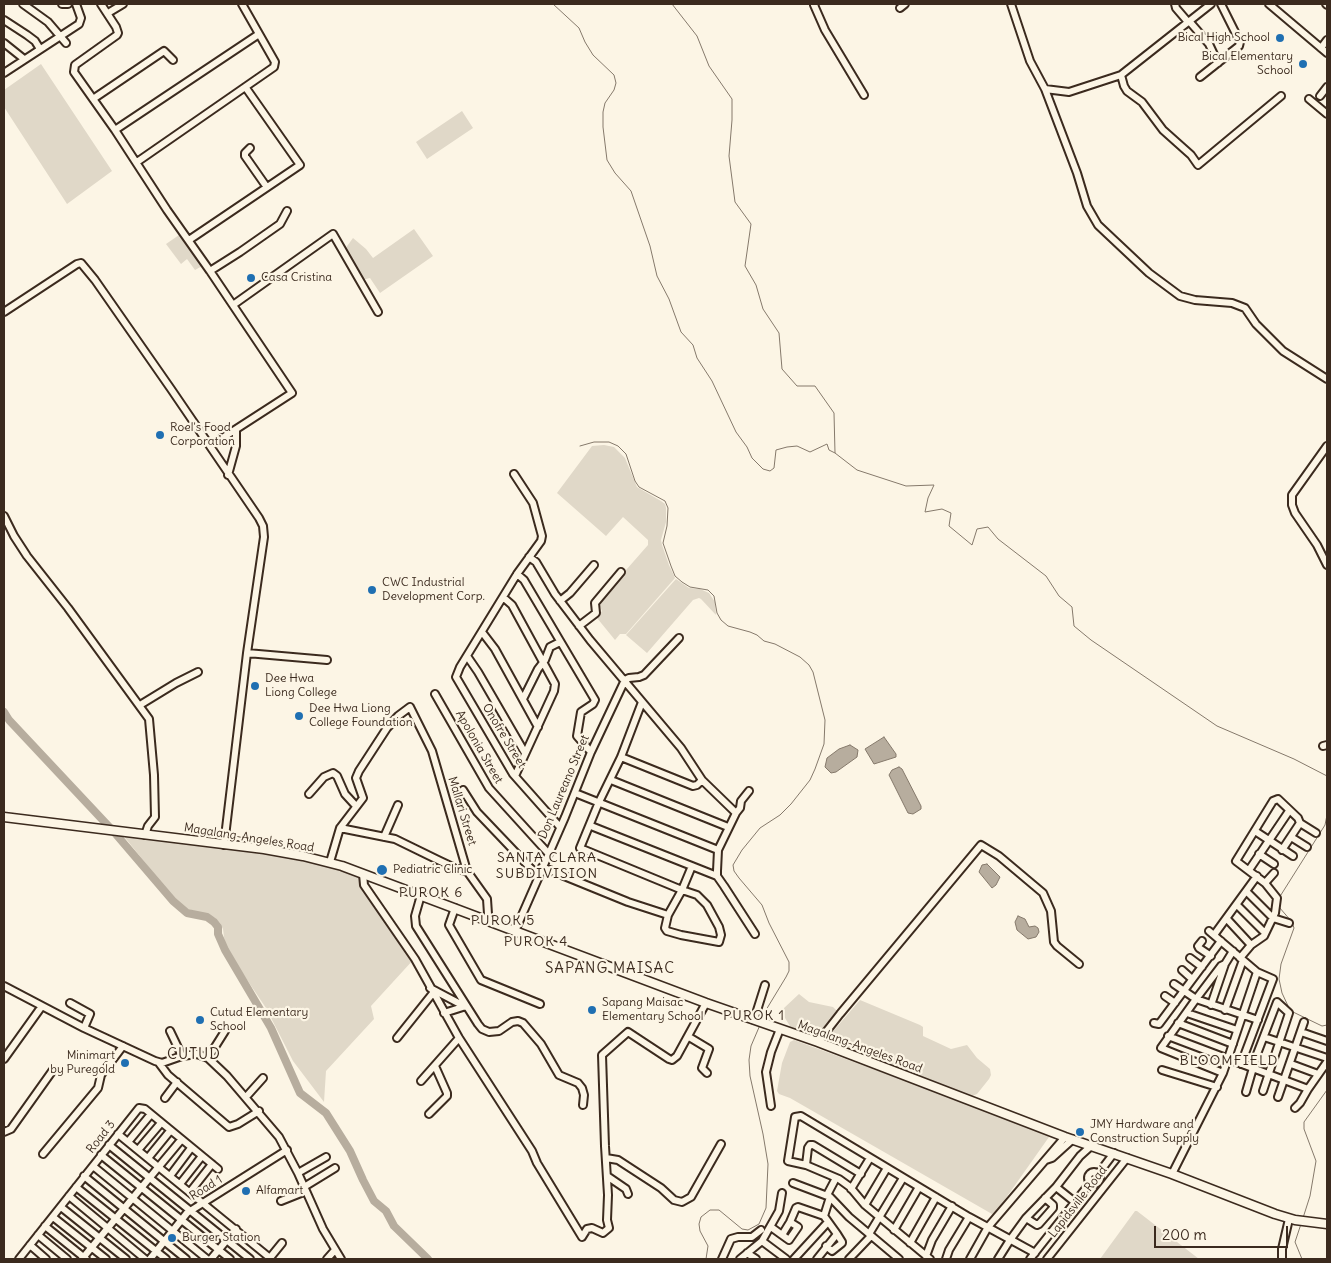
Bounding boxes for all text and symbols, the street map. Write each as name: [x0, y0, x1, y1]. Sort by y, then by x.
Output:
place label: Bical High School: [1177, 31, 1270, 45]
marker: Bical High School: [1274, 32, 1286, 44]
place label: Bical Elementary School: [1201, 50, 1293, 78]
marker: Bical Elementary School: [1297, 58, 1309, 70]
place label: Casa Cristina: [261, 271, 332, 285]
marker: Casa Cristina: [245, 272, 257, 284]
place label: Roel's Food Corporation: [170, 421, 235, 449]
marker: Roel's Food Corporation: [154, 429, 166, 441]
place label: CWC Industrial Development Corp.: [382, 576, 485, 604]
marker: CWC Industrial Development Corp.: [366, 584, 378, 596]
place label: Dee Hwa Liong College: [265, 672, 337, 700]
marker: Dee Hwa Liong College: [249, 680, 261, 692]
street label: Onofre Street: [479, 701, 529, 771]
place label: Dee Hwa Liong College Foundation: [309, 702, 413, 730]
street label: Apolonia Street: [452, 708, 506, 786]
marker: Dee Hwa Liong College Foundation: [293, 710, 305, 722]
street label: Don Laureano Street: [536, 733, 592, 841]
street label: Mallari Street: [445, 775, 479, 847]
street label: Magalang-Angeles Road: [183, 821, 315, 855]
district label: SANTA CLARA SUBDIVISION: [494, 850, 600, 882]
marker: Pediatric Clinic: [375, 863, 389, 877]
place label: Pediatric Clinic: [393, 863, 472, 877]
district label: PUROK 6: [398, 885, 464, 901]
district label: PUROK 5: [470, 913, 536, 929]
district label: PUROK 4: [503, 934, 569, 950]
district label: SAPANG MAISAC: [543, 960, 677, 978]
place label: Sapang Maisac Elementary School: [602, 996, 703, 1024]
marker: Sapang Maisac Elementary School: [586, 1004, 598, 1016]
place label: Cutud Elementary School: [210, 1006, 308, 1034]
district label: PUROK 1: [722, 1008, 786, 1024]
marker: Cutud Elementary School: [194, 1014, 206, 1026]
street label: Magalang-Angeles Road: [796, 1018, 924, 1076]
district label: CUTUD: [166, 1046, 222, 1064]
place label: Minimart by Puregold: [50, 1049, 115, 1077]
district label: BLOOMFIELD: [1178, 1053, 1280, 1069]
marker: Minimart by Puregold: [119, 1057, 131, 1069]
street label: Road 3: [84, 1118, 118, 1156]
place label: JMY Hardware and Construction Supply: [1090, 1118, 1199, 1146]
marker: JMY Hardware and Construction Supply: [1074, 1126, 1086, 1138]
street label: Lapidsville Road: [1046, 1163, 1110, 1241]
street label: Road 1: [187, 1172, 225, 1204]
place label: Alfamart: [256, 1184, 303, 1198]
marker: Alfamart: [240, 1185, 252, 1197]
scale bar: [1156, 1216, 1290, 1248]
text: 200 m: [1162, 1225, 1207, 1244]
place label: Burger Station: [182, 1231, 260, 1245]
marker: Burger Station: [166, 1232, 178, 1244]

